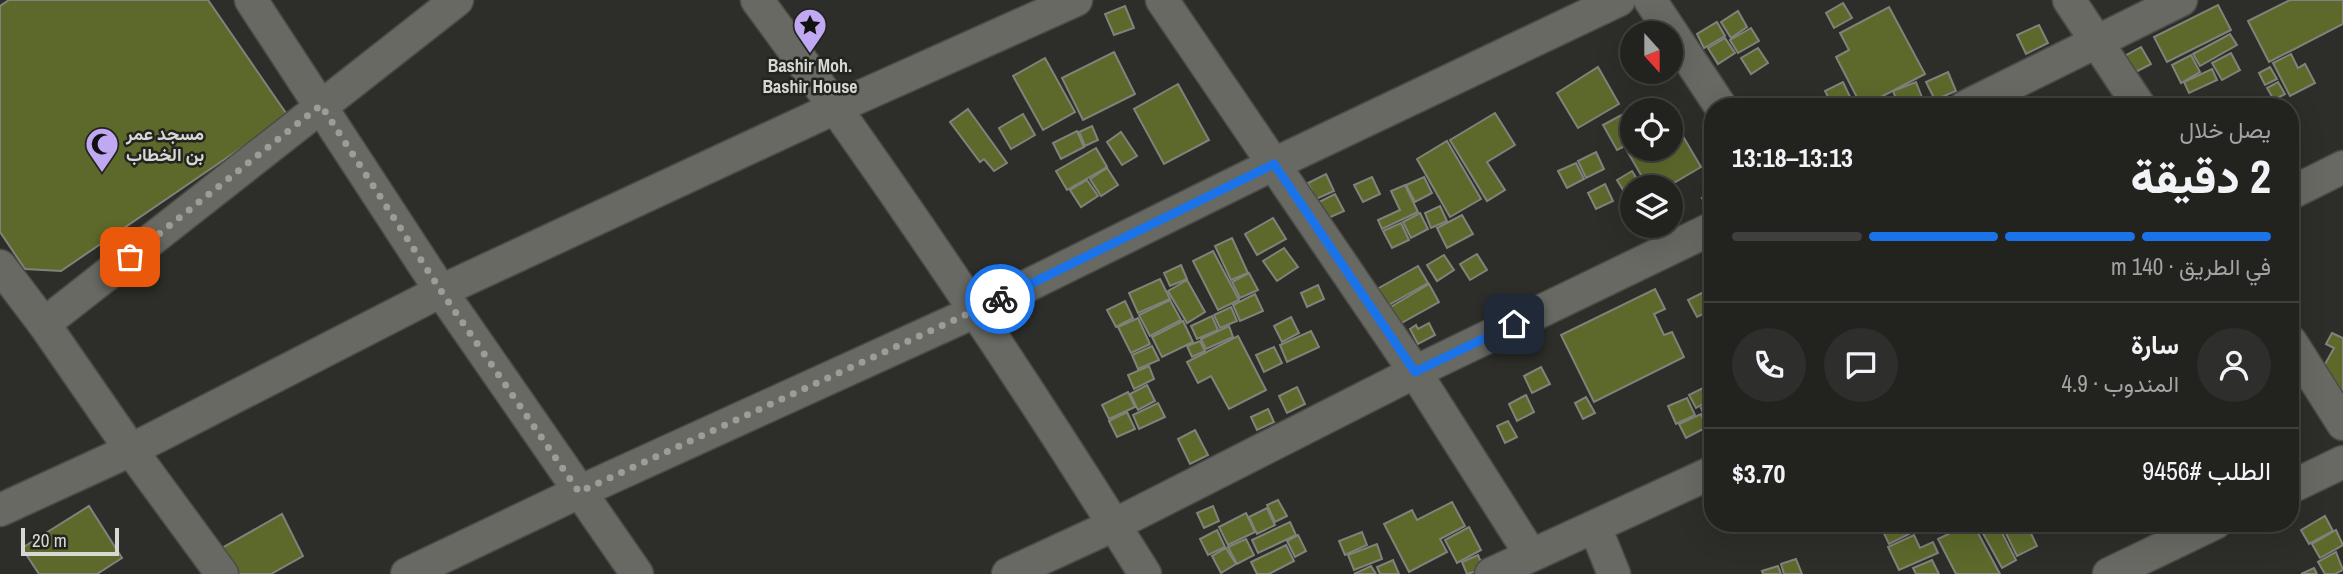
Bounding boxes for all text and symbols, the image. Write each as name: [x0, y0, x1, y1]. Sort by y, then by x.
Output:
place icon: Bashir Moh. Bashir House: [791, 6, 829, 55]
north arrow: [1620, 21, 1684, 84]
map controls: [1620, 21, 1683, 238]
place label: Bashir Moh. Bashir House: [762, 53, 858, 99]
button: locate: [1620, 98, 1683, 161]
text: يصل خلال: [2179, 114, 2271, 145]
place label: مسجد عمر بن الخطاب: [125, 121, 204, 167]
mosque icon: مسجد عمر بن الخطاب: [83, 125, 121, 174]
text: 13:13–13:18: [1732, 140, 1853, 175]
text: 2 دقيقة: [2131, 145, 2271, 207]
button: layers: [1620, 175, 1683, 238]
pin: [100, 227, 160, 287]
icon: bag: [111, 238, 149, 276]
text: في الطريق · 140 m: [2111, 251, 2271, 282]
courier: [965, 264, 1035, 334]
icon: bike: [981, 280, 1019, 318]
pin: [1484, 294, 1544, 354]
icon: home: [1495, 305, 1533, 343]
text: سارة: [2131, 327, 2179, 362]
button: phone: [1732, 328, 1806, 402]
button: chat: [1824, 328, 1898, 402]
button: person: [2197, 328, 2271, 402]
text: المندوب · 4.9: [2062, 368, 2179, 399]
text: الطلب #9456: [2142, 453, 2271, 488]
text: $3.70: [1732, 456, 1785, 491]
scale bar: [21, 525, 119, 557]
text: 20 m: [32, 527, 67, 553]

